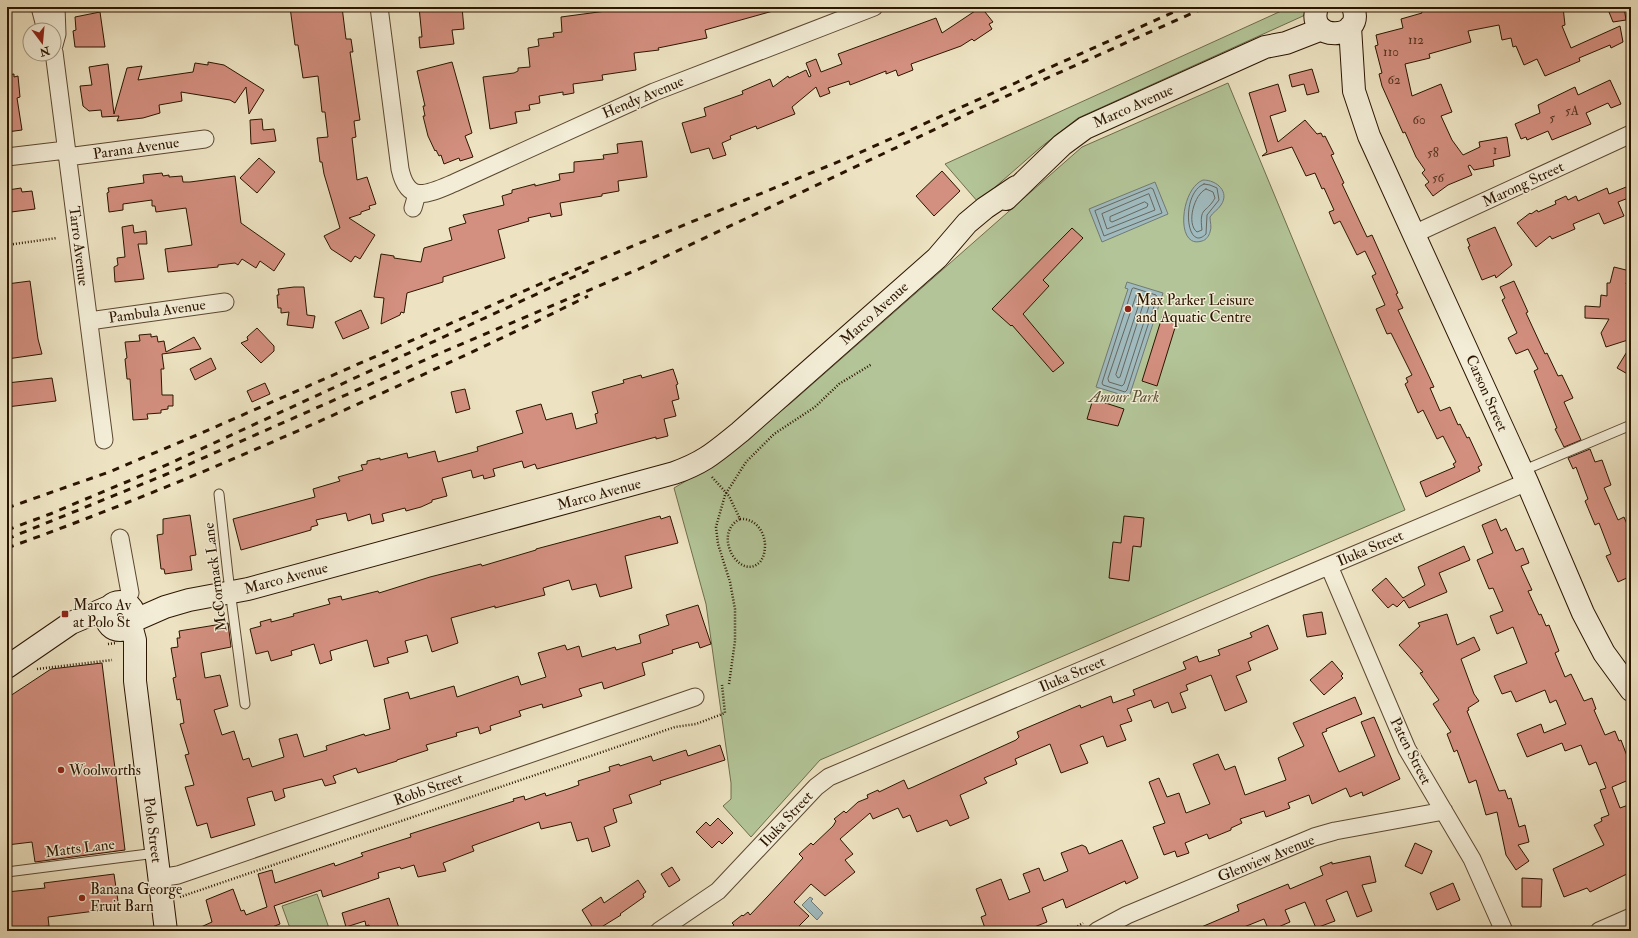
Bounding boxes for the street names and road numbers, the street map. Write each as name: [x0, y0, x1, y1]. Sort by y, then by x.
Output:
street label: Hendy Avenue: [600, 72, 687, 123]
street label: Marco Avenue: [1090, 80, 1176, 133]
street label: Parana Avenue: [92, 133, 180, 164]
street label: Marong Street: [1479, 157, 1567, 212]
street label: Tarro Avenue: [64, 205, 93, 287]
street label: Marco Avenue: [836, 278, 913, 349]
street label: Pambula Avenue: [107, 295, 207, 328]
street label: Carson Street: [1461, 352, 1512, 435]
street label: Marco Avenue: [555, 474, 643, 515]
street label: McCormack Lane: [199, 522, 232, 632]
street label: Iluka Street: [1334, 526, 1406, 571]
street label: Marco Avenue: [242, 558, 330, 599]
street label: Iluka Street: [1036, 652, 1108, 697]
street label: Paten Street: [1386, 714, 1436, 788]
street label: Robb Street: [391, 769, 465, 810]
street label: Iluka Street: [755, 787, 817, 851]
street label: Polo Street: [139, 796, 166, 864]
street label: Glenview Avenue: [1215, 830, 1317, 887]
street label: Matts Lane: [44, 835, 116, 862]

